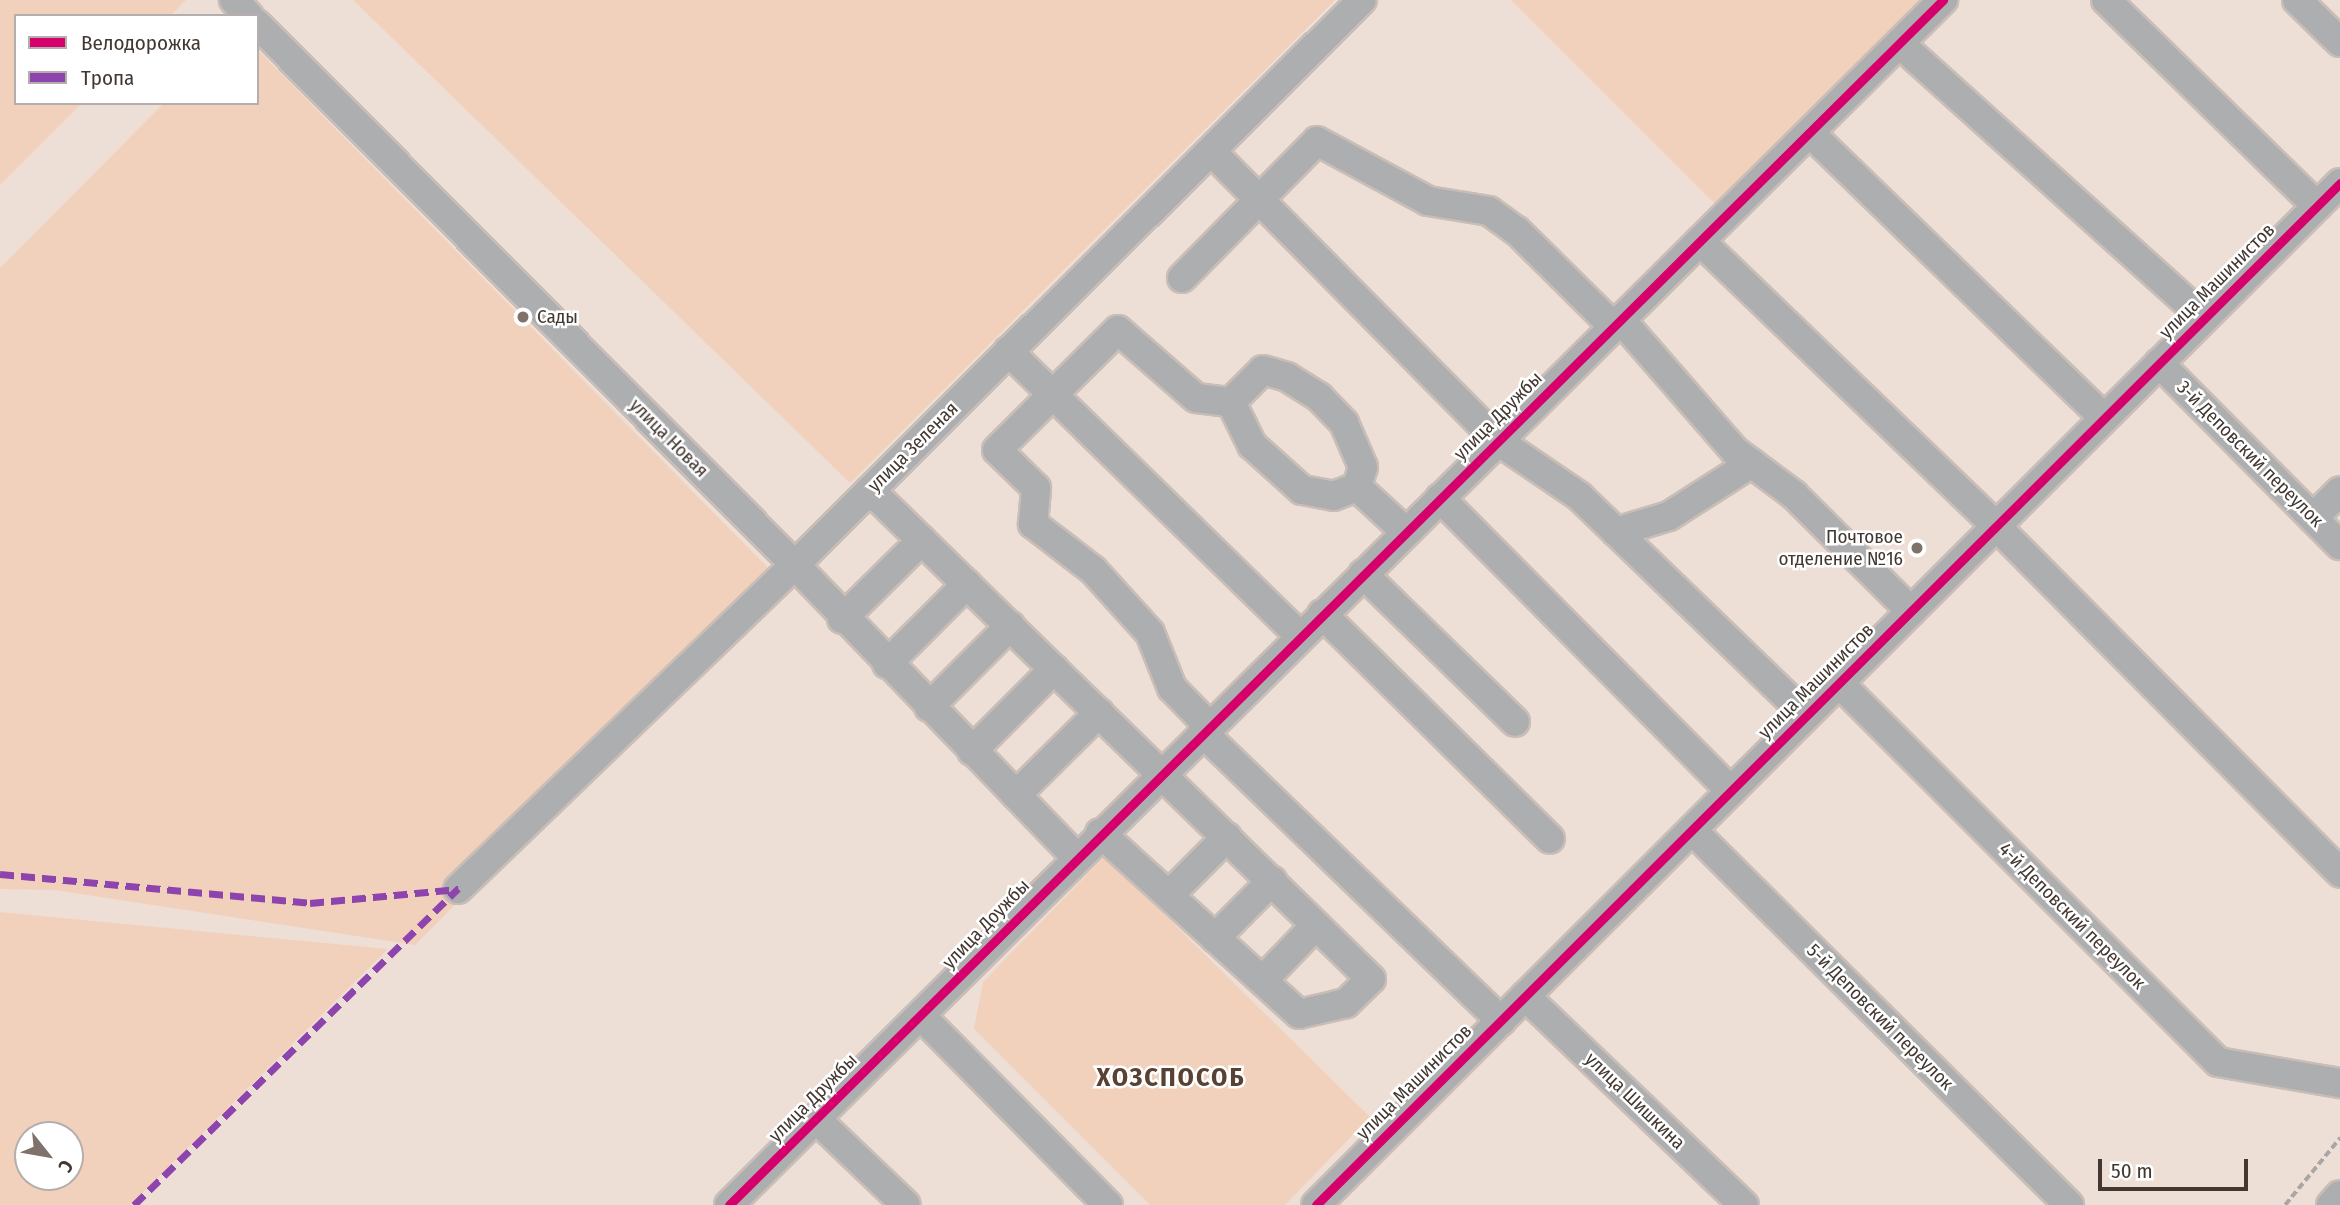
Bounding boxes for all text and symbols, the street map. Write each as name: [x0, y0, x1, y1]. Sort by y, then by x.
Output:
legend: [14, 14, 259, 105]
text: Велодорожка: [81, 30, 201, 56]
text: Тропа: [81, 65, 134, 91]
street label: улица Машинистов: [2155, 219, 2279, 343]
place label: Сады: [537, 306, 578, 328]
marker: Сады: [515, 309, 531, 325]
street label: улица Дружбы: [1449, 367, 1547, 465]
street label: 3-й Деповский переулок: [2172, 376, 2328, 532]
street label: улица Новая: [625, 394, 713, 482]
street label: улица Зеленая: [863, 397, 963, 497]
place label: Почтовое отделение №16: [1779, 526, 1903, 570]
marker: Почтовое отделение №16: [1909, 540, 1925, 556]
street label: улица Машинистов: [1754, 619, 1878, 743]
street label: 4-й Деповский переулок: [1994, 838, 2150, 994]
street label: улица Доужбы: [938, 875, 1034, 973]
street label: 5-й Деповский переулок: [1802, 939, 1958, 1095]
street label: улица Машинистов: [1352, 1020, 1476, 1144]
street label: улица Шишкина: [1580, 1048, 1690, 1154]
street label: улица Дружбы: [764, 1049, 862, 1147]
district label: ХОЗСПОСОБ: [1098, 1062, 1244, 1094]
north arrow: [14, 1121, 84, 1191]
scale bar: [2102, 1146, 2252, 1190]
text: С: [53, 1156, 78, 1176]
text: 50 m: [2111, 1158, 2153, 1184]

